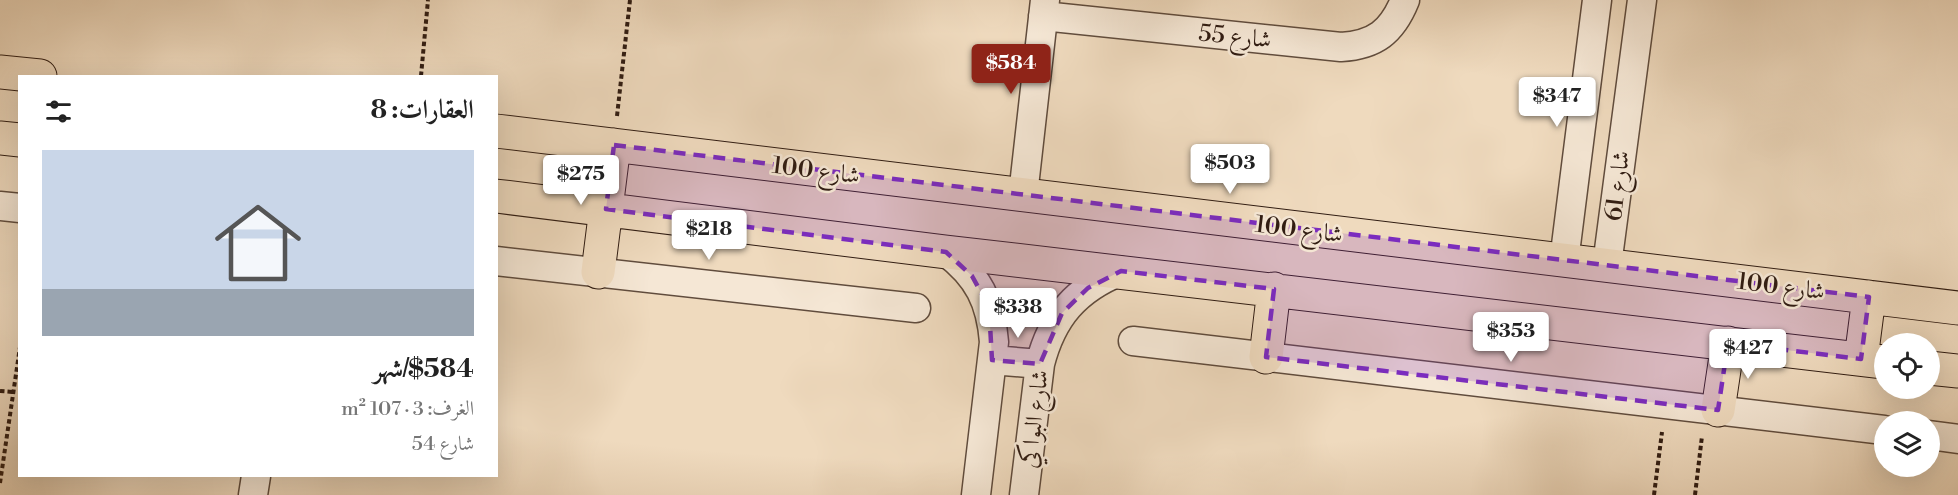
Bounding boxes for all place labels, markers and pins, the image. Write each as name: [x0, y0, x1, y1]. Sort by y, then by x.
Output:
pin: $584: [975, 44, 1047, 95]
pin: $347: [1521, 77, 1593, 128]
pin: $503: [1194, 144, 1266, 195]
pin: $275: [545, 155, 617, 206]
pin: $218: [673, 210, 745, 261]
pin: $338: [982, 288, 1054, 339]
pin: $353: [1475, 312, 1547, 363]
pin: $427: [1712, 329, 1784, 380]

